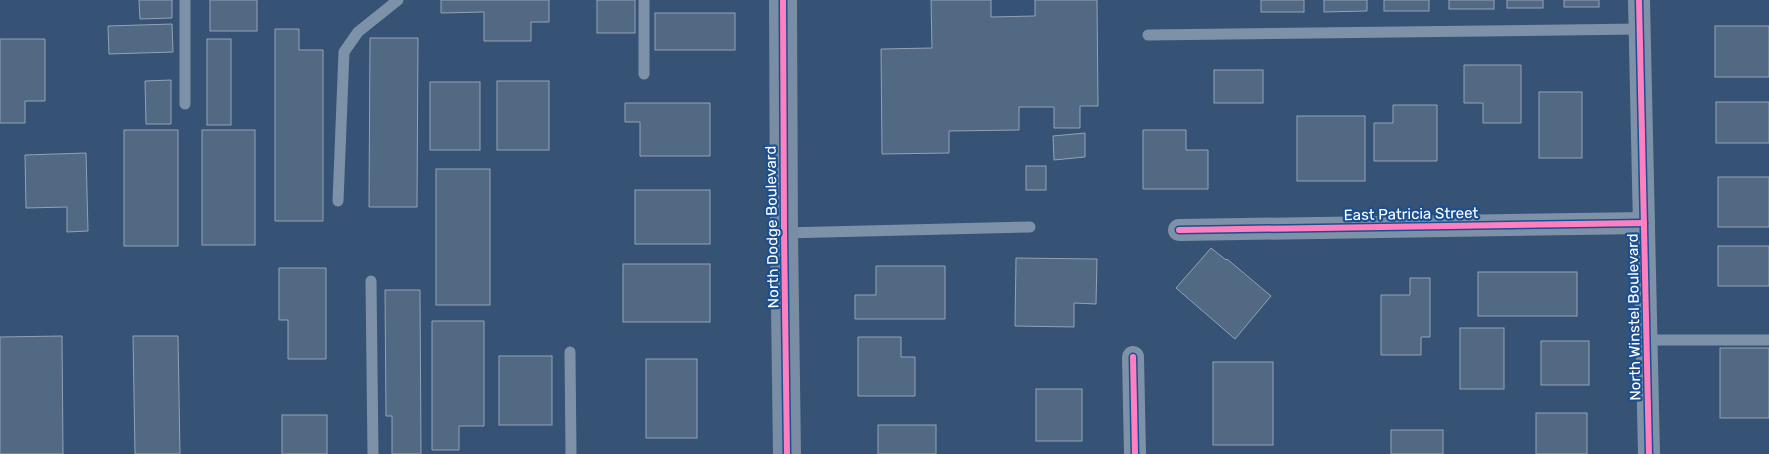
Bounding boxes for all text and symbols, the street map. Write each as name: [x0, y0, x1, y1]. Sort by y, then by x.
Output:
street label: North Dodge Boulevard: [762, 146, 782, 308]
street label: East Patricia Street: [1344, 204, 1479, 224]
street label: North Winstel Boulevard: [1624, 233, 1644, 401]

